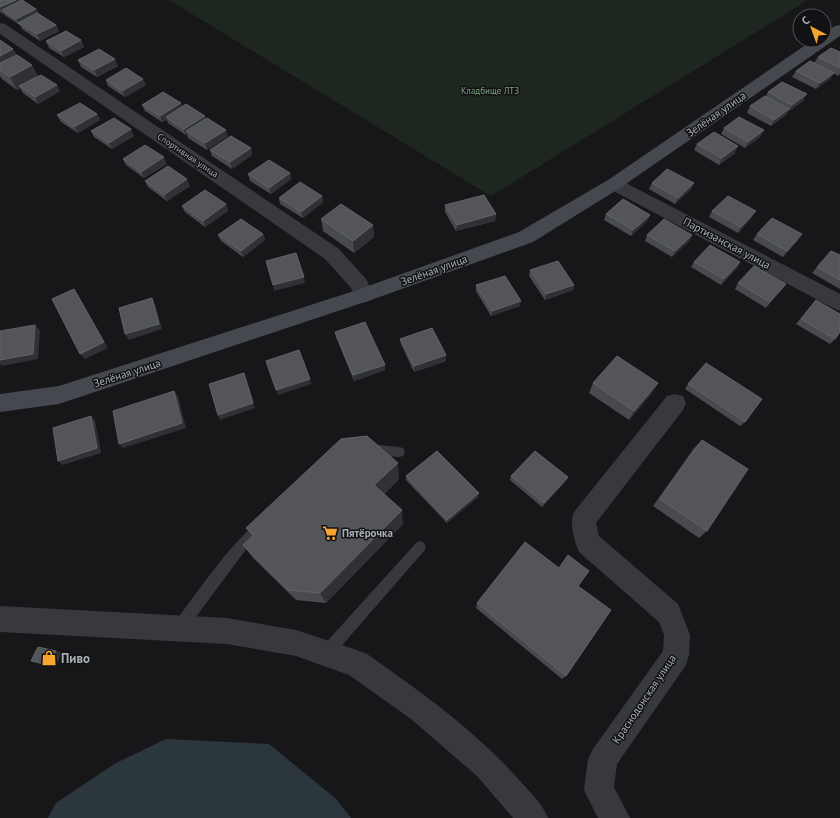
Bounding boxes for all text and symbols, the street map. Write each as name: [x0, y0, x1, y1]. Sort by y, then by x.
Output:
north arrow: [792, 8, 832, 48]
text: С: [799, 13, 812, 28]
park label: Кладбище ЛТЗ: [461, 85, 519, 96]
street label: Зелёная улица: [683, 88, 749, 140]
street label: Спортивная улица: [155, 130, 221, 180]
street label: Партизанская улица: [681, 214, 773, 272]
street label: Зелёная улица: [399, 251, 469, 289]
street label: Зелёная улица: [92, 356, 162, 390]
supermarket icon: Пятёрочка: [321, 524, 339, 542]
place label: Пятёрочка: [342, 526, 393, 540]
shop icon: Пиво: [40, 649, 58, 667]
place label: Пиво: [61, 650, 90, 667]
street label: Краснодонская улица: [609, 652, 679, 746]

